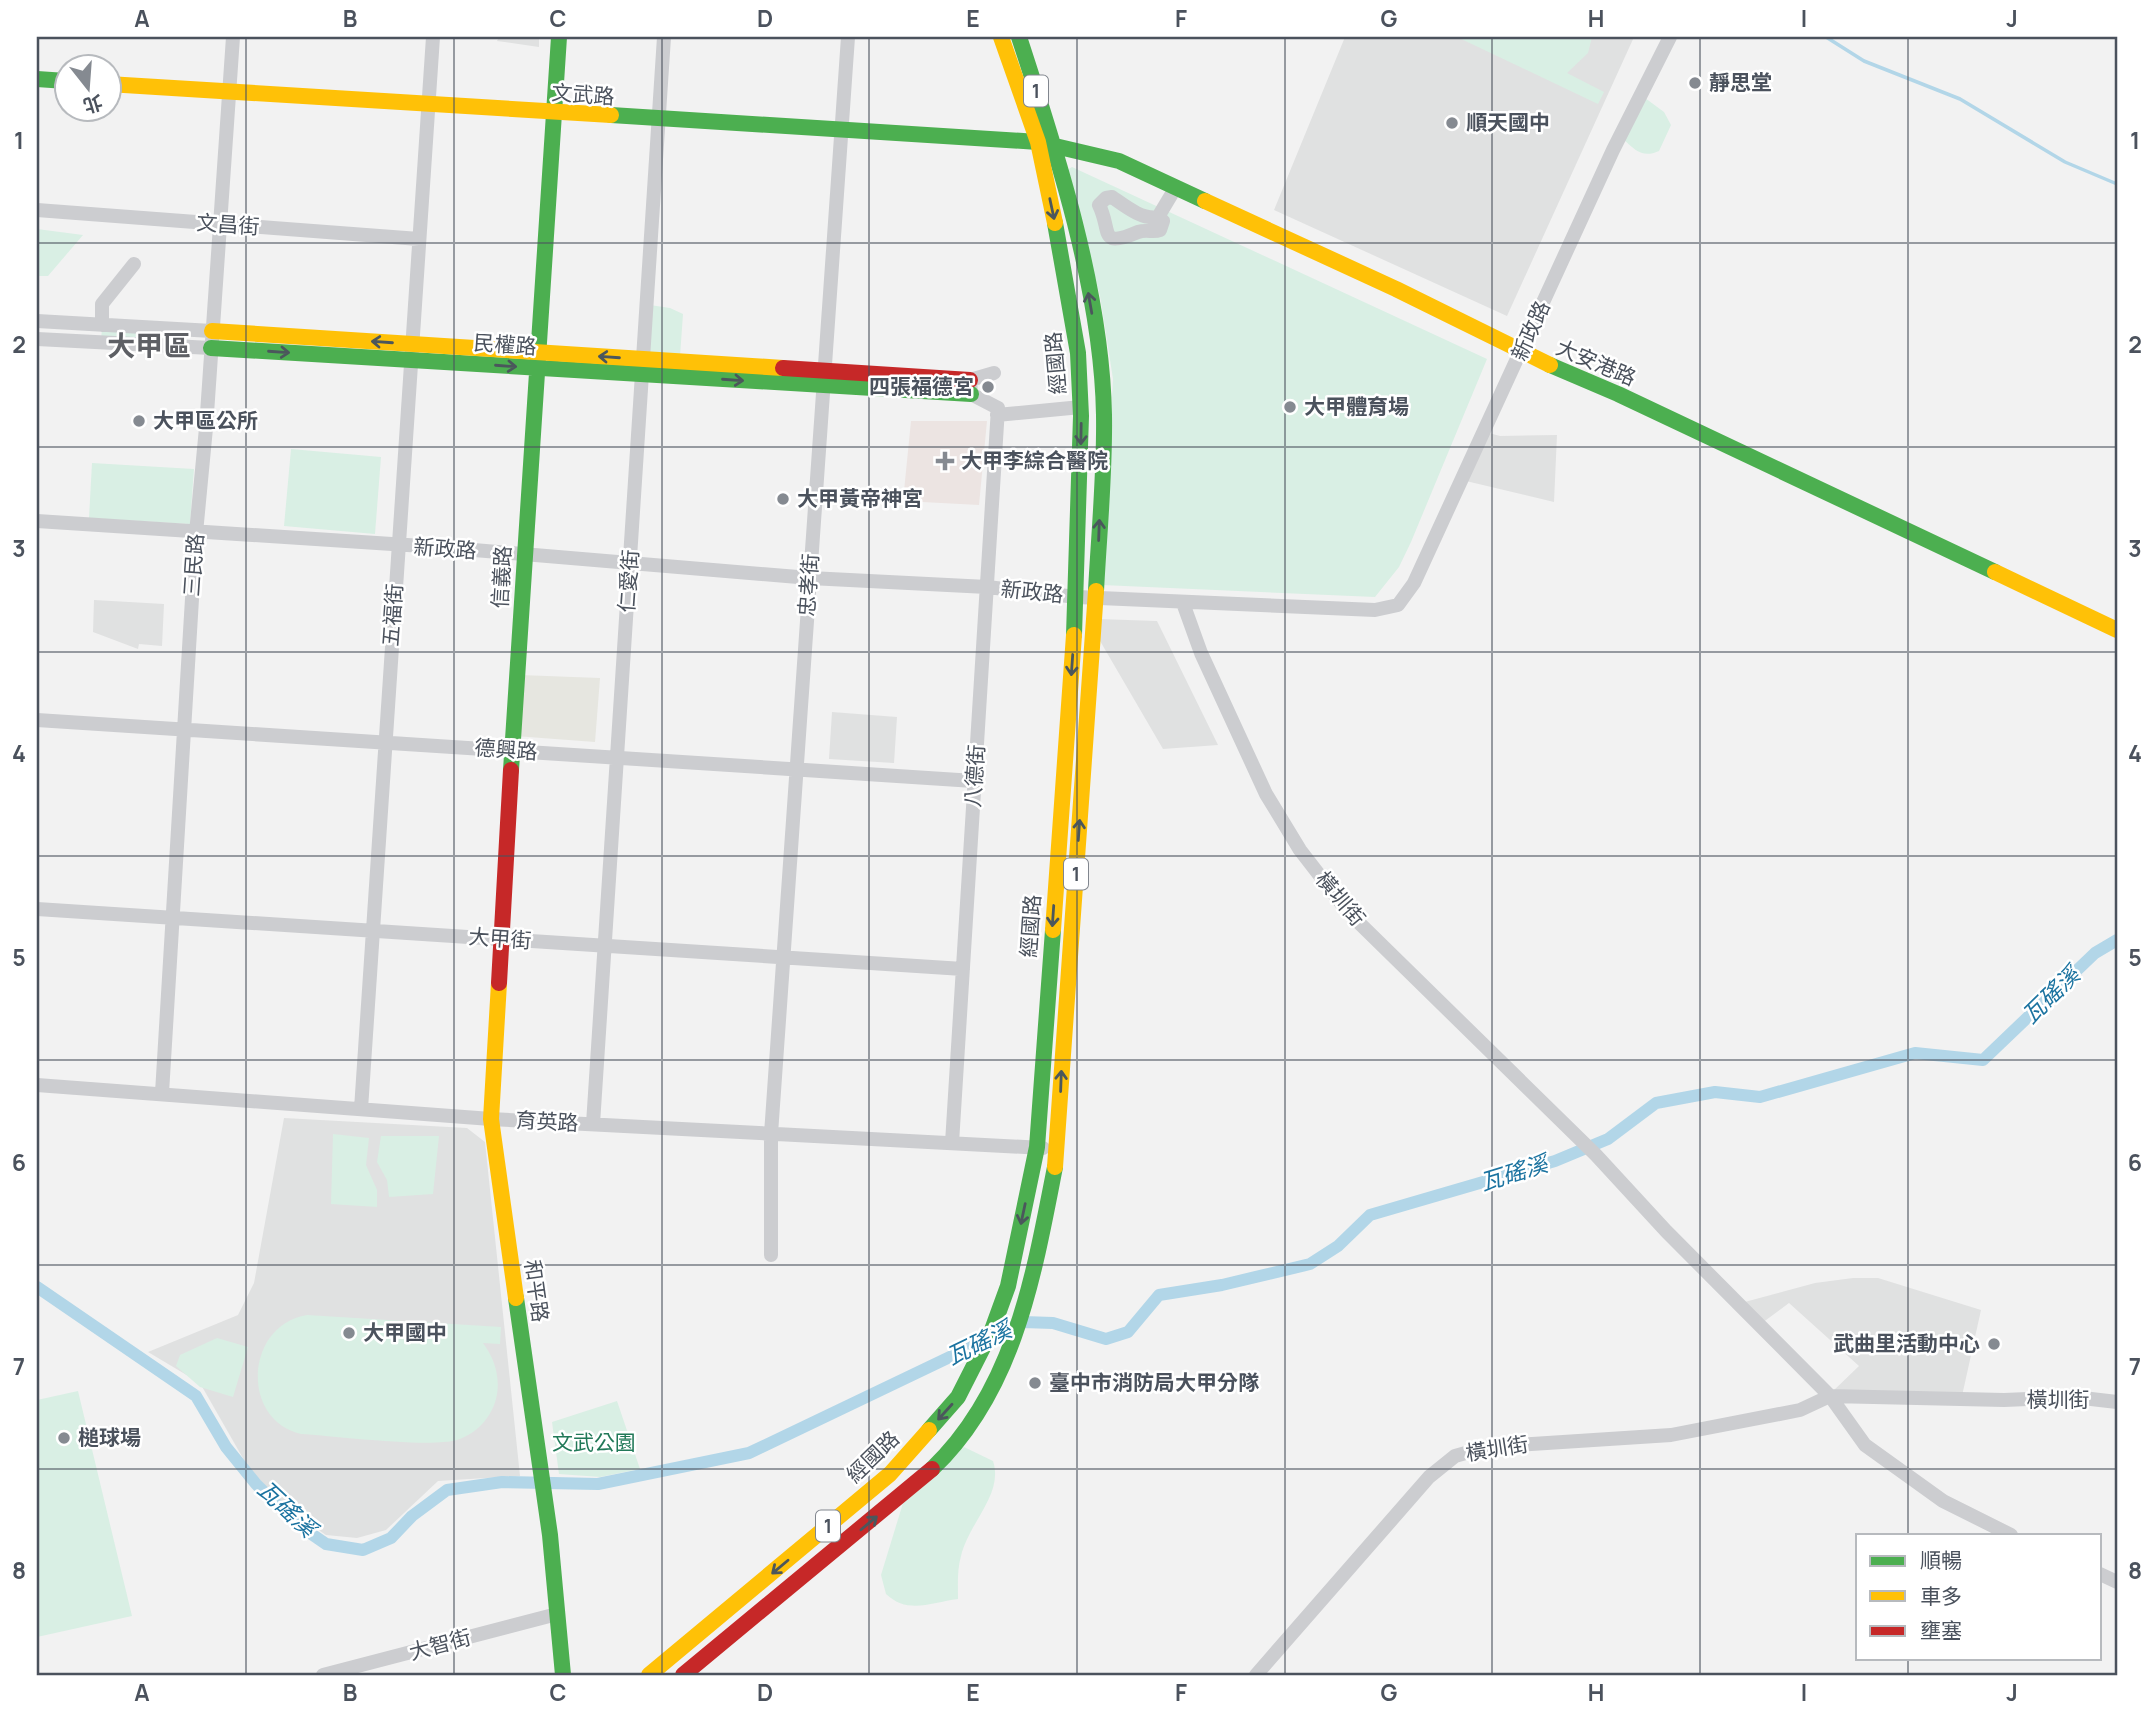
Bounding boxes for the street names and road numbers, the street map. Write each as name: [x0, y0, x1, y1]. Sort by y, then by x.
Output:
road number: 1: [1024, 76, 1048, 106]
street label: 文武路: [551, 78, 615, 110]
street label: 文昌街: [196, 208, 260, 240]
street label: 新政路: [1504, 296, 1556, 365]
street label: 民權路: [473, 328, 537, 360]
street label: 經國路: [1038, 330, 1072, 396]
street label: 大安港路: [1552, 333, 1641, 391]
street label: 新政路: [413, 532, 477, 564]
street label: 三民路: [177, 533, 209, 597]
street label: 信義路: [485, 545, 517, 609]
street label: 仁愛街: [612, 549, 644, 613]
street label: 忠孝街: [792, 553, 824, 617]
street label: 新政路: [999, 574, 1065, 608]
street label: 五福街: [376, 583, 408, 647]
street label: 德興路: [474, 733, 538, 765]
street label: 八德街: [958, 744, 990, 808]
road number: 1: [1064, 859, 1088, 890]
street label: 橫圳街: [1310, 865, 1372, 931]
street label: 經國路: [1014, 894, 1046, 958]
street label: 大甲街: [468, 922, 532, 954]
street label: 育英路: [515, 1105, 579, 1137]
street label: 和平路: [519, 1258, 555, 1324]
street label: 橫圳街: [2027, 1385, 2090, 1413]
street label: 經國路: [840, 1424, 905, 1488]
street label: 橫圳街: [1464, 1429, 1530, 1467]
road number: 1: [816, 1510, 840, 1542]
street label: 大智街: [406, 1622, 474, 1666]

